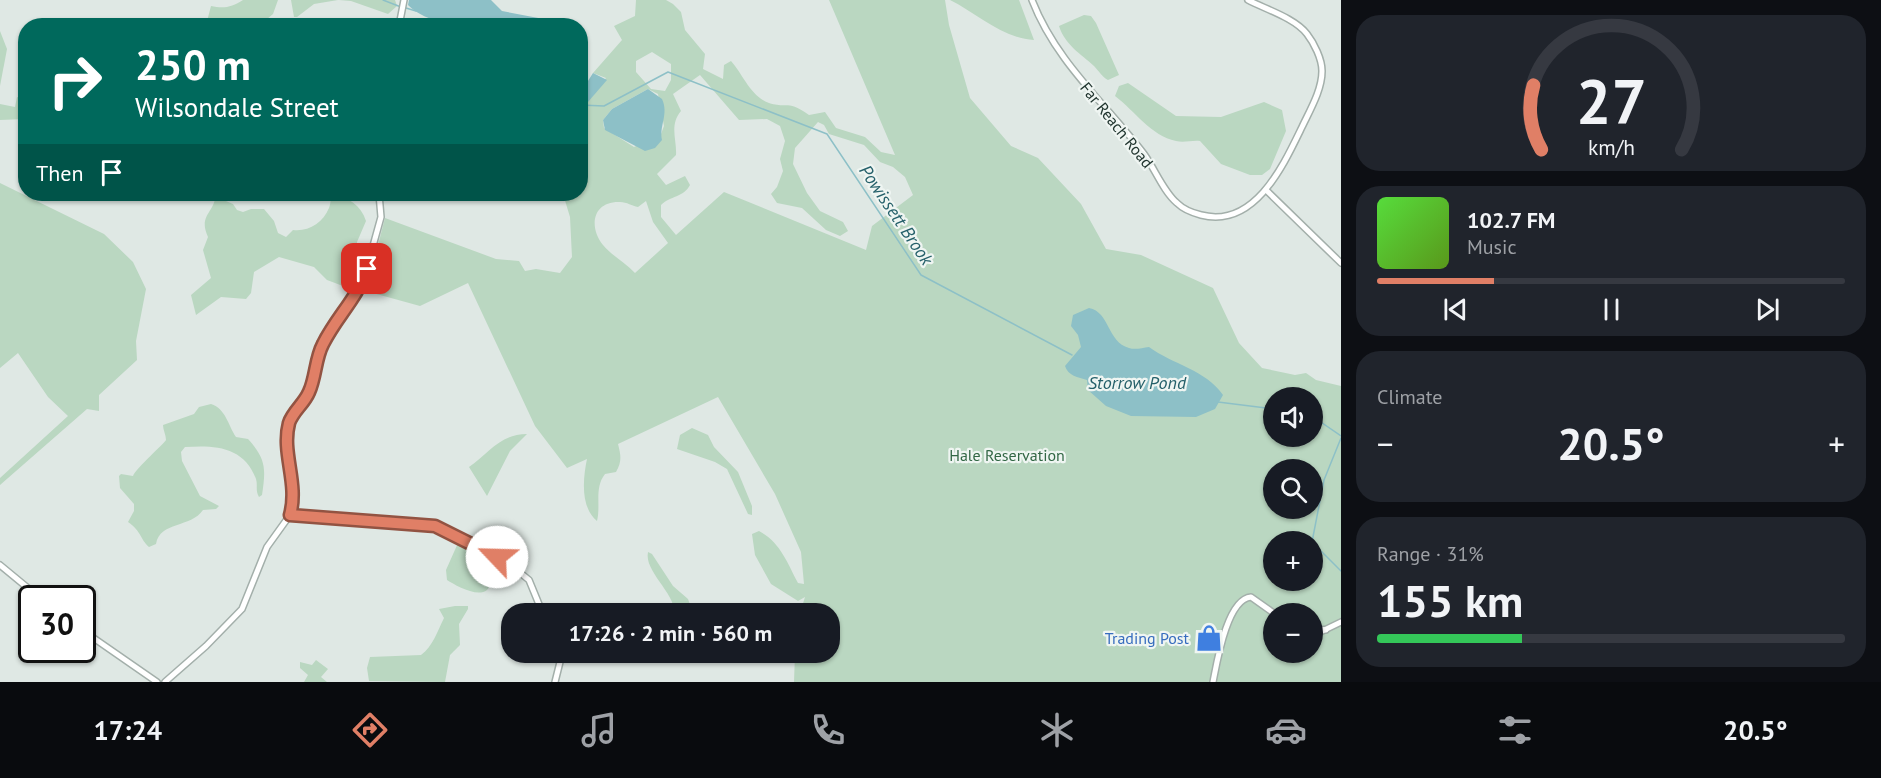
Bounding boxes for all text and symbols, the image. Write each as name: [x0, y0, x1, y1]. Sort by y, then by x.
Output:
text: 250 m: [135, 37, 251, 92]
icon: right: [36, 42, 114, 120]
text: 27: [1576, 60, 1646, 141]
street label: Far Reach Road: [1076, 78, 1158, 172]
text: Wilsondale Street: [135, 90, 339, 124]
text: km/h: [1587, 133, 1634, 161]
icon: arrive: [95, 156, 128, 189]
text: Then: [36, 159, 83, 187]
water label: Powissett Brook: [854, 160, 939, 270]
text: 102.7 FM: [1467, 206, 1555, 234]
text: Music: [1467, 234, 1516, 260]
pin: [341, 243, 392, 294]
icon: arrive: [350, 252, 383, 285]
icon: previous: [1439, 293, 1472, 326]
icon: pause: [1595, 293, 1628, 326]
icon: next: [1751, 293, 1784, 326]
water label: Storrow Pond: [1088, 371, 1187, 394]
text: Climate: [1377, 384, 1443, 410]
map controls: [1263, 387, 1323, 663]
button: sound: [1263, 387, 1323, 447]
text: 20.5°: [1557, 414, 1665, 472]
text: −: [1377, 422, 1394, 465]
text: +: [1828, 422, 1845, 465]
park label: Hale Reservation: [949, 445, 1065, 465]
button: search: [1263, 459, 1323, 519]
position arrow: [465, 525, 529, 589]
button: +: [1263, 531, 1323, 591]
text: Range · 31%: [1377, 541, 1484, 567]
text: 155 km: [1377, 571, 1523, 629]
speed limit sign: 30: [18, 585, 96, 663]
button: −: [1263, 603, 1323, 663]
text: 17:26 · 2 min · 560 m: [569, 619, 772, 647]
shop icon: Trading Post: [1194, 623, 1224, 653]
place label: Trading Post: [1105, 628, 1190, 648]
icon: directions: [349, 709, 391, 751]
icon: music: [578, 709, 620, 751]
icon: phone: [807, 709, 849, 751]
icon: climate: [1036, 709, 1078, 751]
icon: car: [1265, 709, 1307, 751]
icon: filters: [1494, 709, 1536, 751]
text: 17:24: [94, 713, 162, 747]
text: 20.5°: [1723, 713, 1787, 747]

